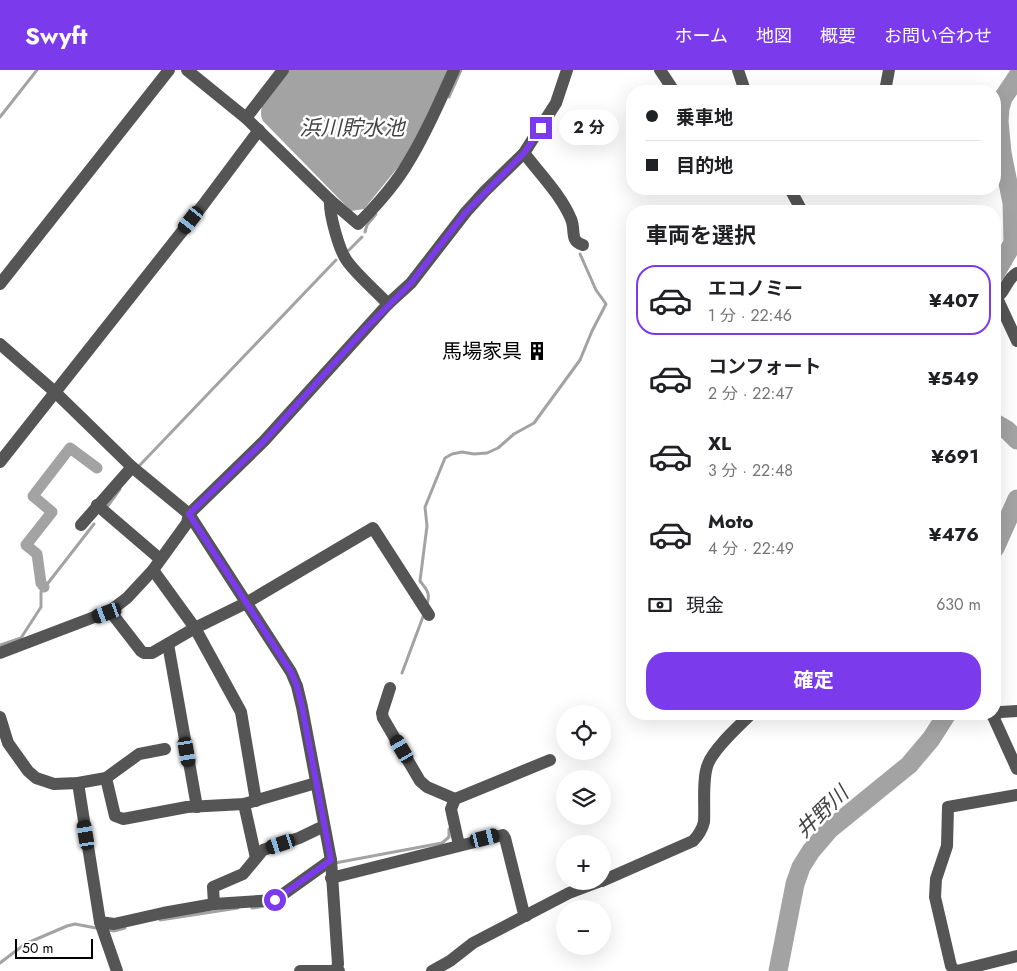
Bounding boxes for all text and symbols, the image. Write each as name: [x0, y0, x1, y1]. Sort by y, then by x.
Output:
text: Swyft: [25, 18, 87, 53]
text: ホーム: [675, 23, 728, 49]
text: 地図: [756, 23, 792, 49]
text: 概要: [820, 23, 856, 49]
text: お問い合わせ: [884, 23, 992, 49]
text: 乗車地: [676, 104, 733, 131]
callout: 2 分: [558, 110, 618, 146]
water label: 浜川貯水池: [300, 113, 406, 143]
text: 2 分: [573, 116, 605, 139]
route end: [530, 117, 552, 139]
text: 目的地: [676, 152, 733, 179]
car: [175, 204, 206, 236]
text: 車両を選択: [646, 219, 756, 251]
text: エコノミー: [708, 275, 803, 302]
icon: car: [648, 278, 693, 323]
text: ¥407: [929, 287, 979, 314]
text: 1 分 · 22:46: [708, 304, 792, 327]
place label: 馬場家具: [442, 337, 522, 366]
building icon: 馬場家具: [526, 340, 548, 362]
text: コンフォート: [708, 353, 821, 380]
icon: car: [648, 356, 693, 401]
text: ¥549: [928, 365, 979, 392]
text: 2 分 · 22:47: [708, 382, 793, 405]
text: XL: [708, 430, 731, 457]
icon: car: [648, 434, 693, 479]
text: ¥691: [931, 443, 979, 470]
text: 3 分 · 22:48: [708, 459, 793, 482]
text: Moto: [708, 508, 753, 535]
icon: car: [648, 512, 693, 557]
text: ¥476: [929, 521, 979, 548]
text: 4 分 · 22:49: [708, 537, 794, 560]
icon: cash: [646, 591, 674, 619]
text: 現金: [686, 592, 724, 619]
text: 630 m: [936, 593, 981, 616]
car: [90, 601, 123, 625]
button: 確定: [646, 652, 981, 710]
map controls: [556, 705, 611, 955]
button: locate: [556, 705, 611, 760]
car: [388, 732, 415, 766]
car: [177, 736, 196, 768]
button: layers: [556, 770, 611, 825]
water label: 井野川: [789, 778, 857, 845]
car: [76, 819, 95, 851]
car: [468, 827, 501, 849]
car: [264, 832, 297, 856]
button: +: [556, 835, 611, 890]
route start: [264, 889, 286, 911]
button: −: [556, 900, 611, 955]
scale bar: [15, 936, 92, 959]
text: 50 m: [22, 938, 53, 958]

